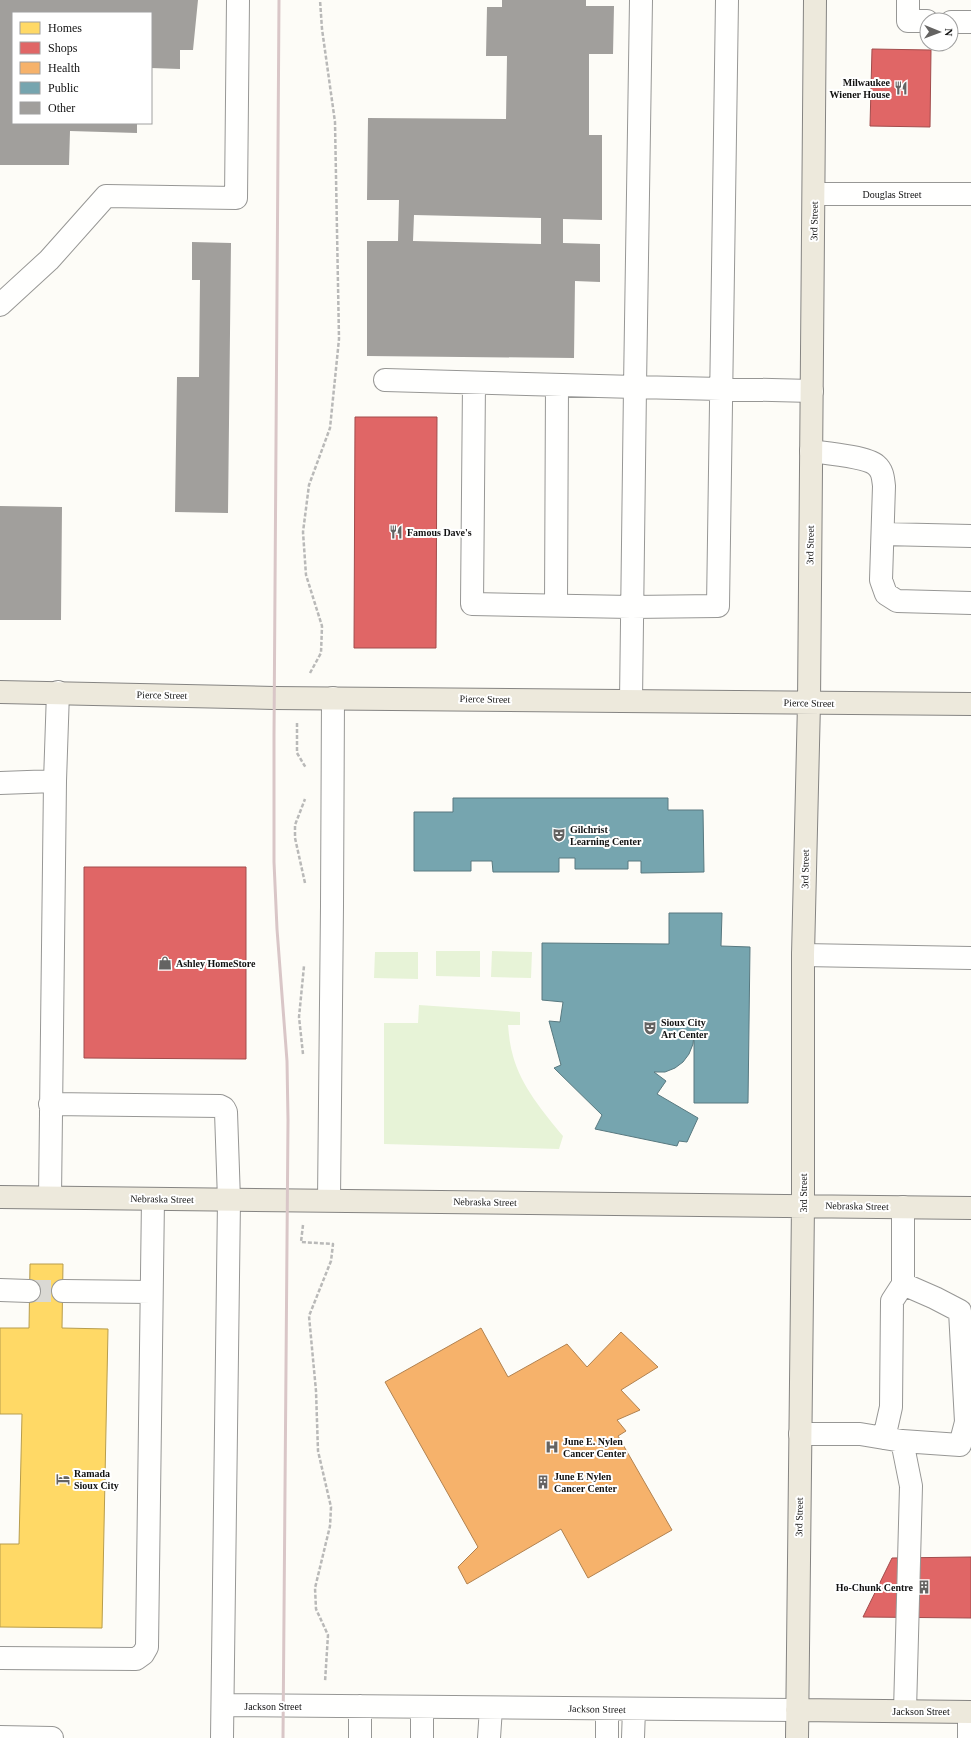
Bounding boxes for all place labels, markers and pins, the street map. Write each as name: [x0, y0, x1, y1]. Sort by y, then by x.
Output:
place label: Milwaukee Wiener House: [830, 77, 891, 100]
restaurant icon: Milwaukee Wiener House: [893, 80, 909, 96]
restaurant icon: Famous Dave's: [388, 524, 404, 540]
place label: Famous Dave's: [407, 527, 472, 538]
place label: Gilchrist Learning Center: [570, 824, 642, 847]
theatre icon: Gilchrist Learning Center: [551, 827, 567, 843]
shop icon: Ashley HomeStore: [157, 955, 173, 971]
place label: Ashley HomeStore: [176, 958, 256, 969]
place label: Sioux City Art Center: [661, 1017, 708, 1040]
theatre icon: Sioux City Art Center: [642, 1020, 658, 1036]
place label: June E. Nylen Cancer Center: [563, 1436, 626, 1459]
hospital icon: June E. Nylen Cancer Center: [544, 1439, 560, 1455]
place label: Ramada Sioux City: [74, 1468, 119, 1491]
hotel icon: Ramada Sioux City: [55, 1471, 71, 1487]
place label: June E Nylen Cancer Center: [554, 1471, 617, 1494]
building icon: June E Nylen Cancer Center: [535, 1474, 551, 1490]
building icon: Ho-Chunk Centre: [916, 1579, 932, 1595]
place label: Ho-Chunk Centre: [836, 1582, 914, 1593]

